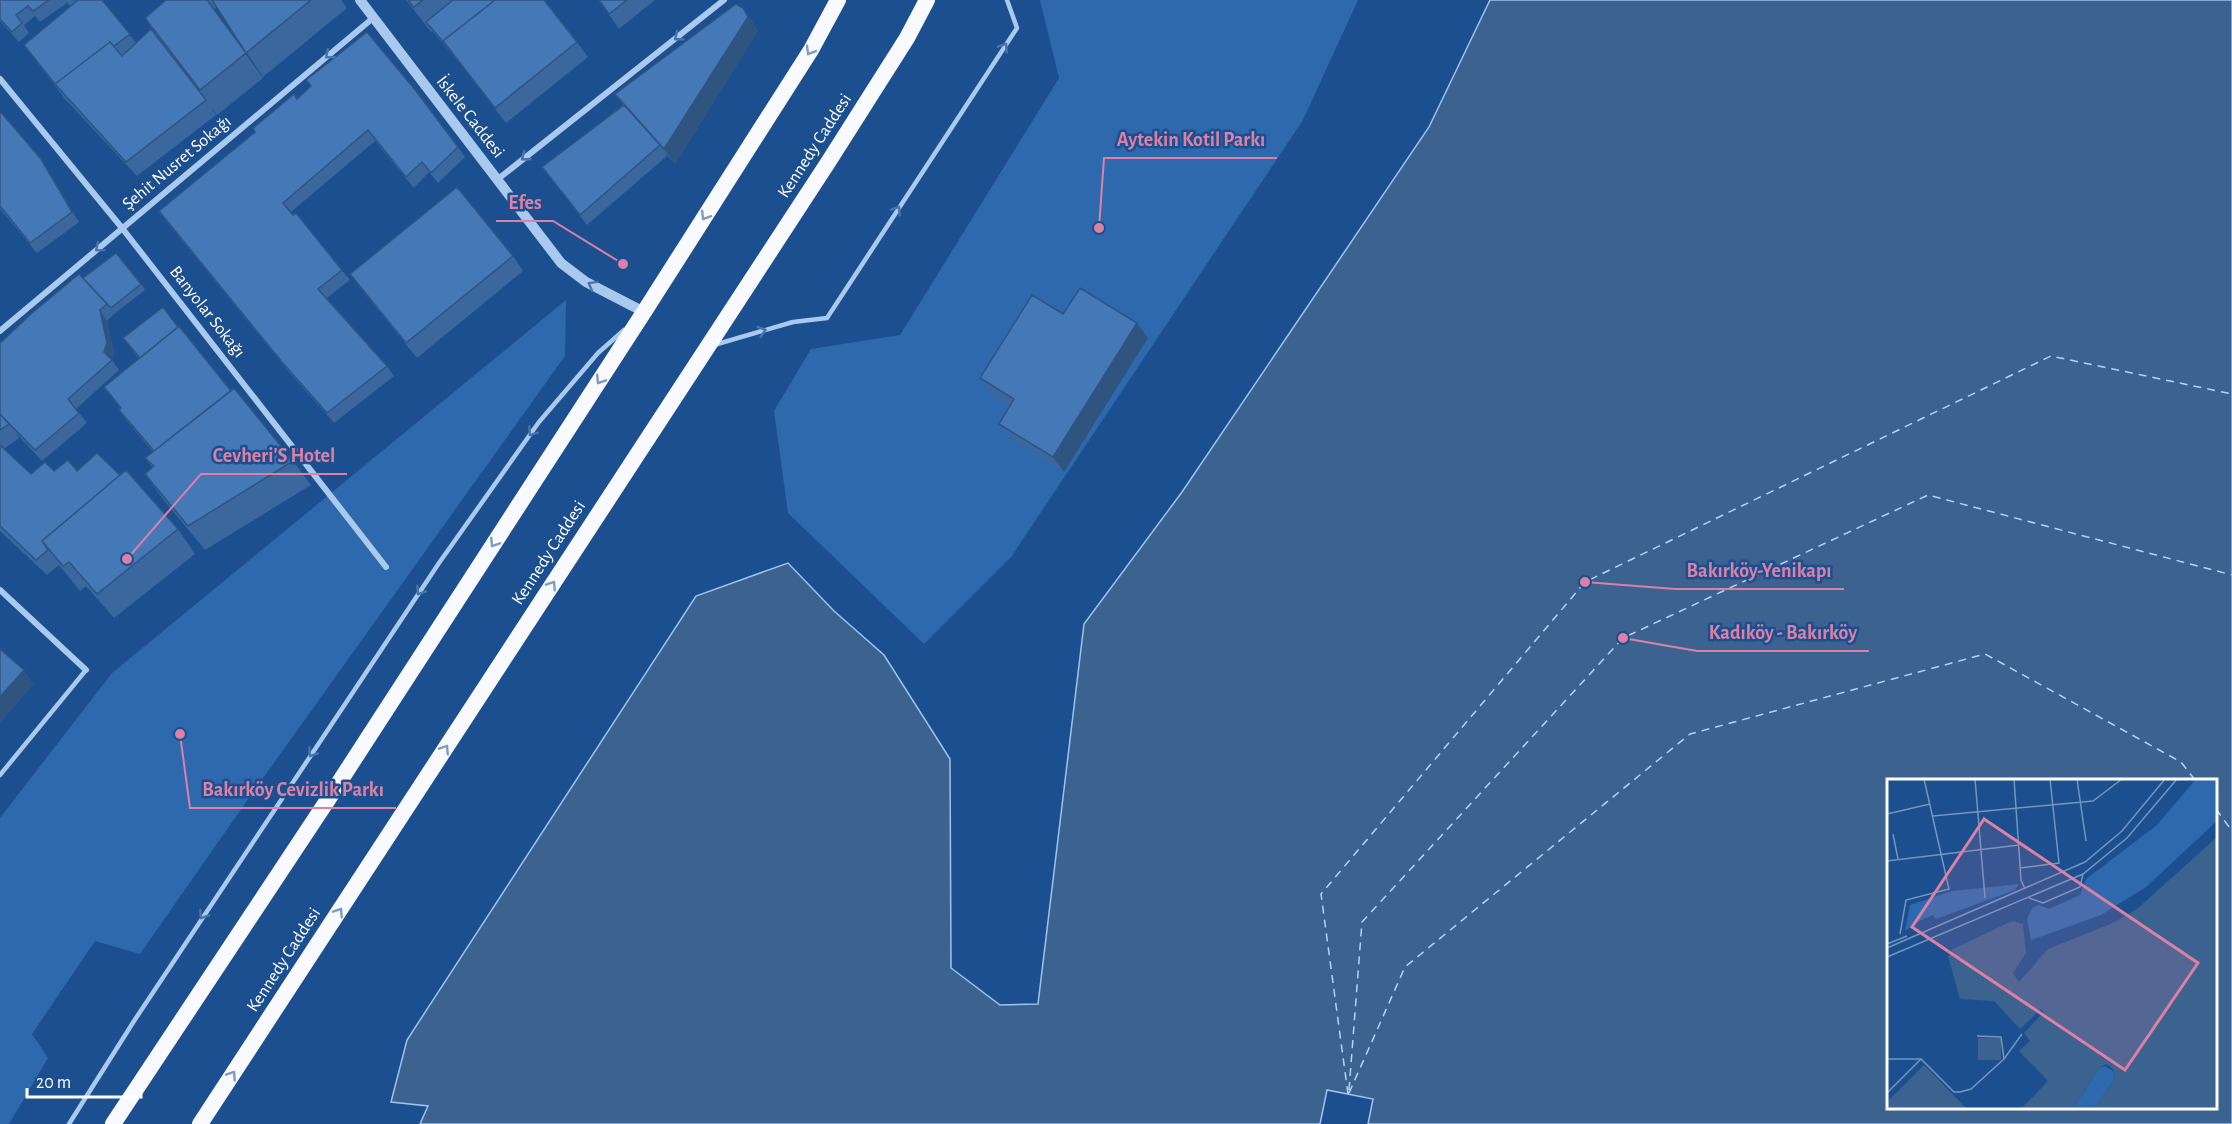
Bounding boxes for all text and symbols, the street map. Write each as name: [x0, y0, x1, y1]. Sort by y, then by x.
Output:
one-way arrow: [674, 29, 685, 40]
one-way arrow: [997, 43, 1008, 54]
one-way arrow: [805, 45, 817, 55]
one-way arrow: [324, 48, 335, 59]
street label: İskele Caddesi: [433, 71, 509, 161]
street label: Kennedy Caddesi: [775, 91, 855, 201]
street label: Şehit Nusret Sokağı: [119, 112, 235, 214]
callout: Aytekin Kotil Parkı: [1104, 120, 1277, 158]
text: Aytekin Kotil Parkı: [1117, 130, 1265, 150]
one-way arrow: [521, 150, 532, 161]
callout: Efes: [496, 183, 553, 221]
text: Efes: [508, 193, 542, 213]
one-way arrow: [890, 206, 901, 217]
one-way arrow: [701, 210, 713, 220]
one-way arrow: [95, 241, 106, 252]
street label: Banyolar Sokağı: [166, 263, 248, 361]
one-way arrow: [588, 281, 598, 292]
one-way arrow: [756, 326, 767, 338]
one-way arrow: [596, 373, 607, 384]
one-way arrow: [528, 425, 539, 436]
callout: Cevheri'S Hotel: [201, 436, 347, 474]
text: Cevheri'S Hotel: [213, 446, 335, 466]
street label: Kennedy Caddesi: [509, 498, 589, 608]
one-way arrow: [490, 537, 501, 548]
callout: Bakırköy-Yenikapı: [1675, 551, 1844, 589]
text: Bakırköy-Yenikapı: [1686, 561, 1832, 581]
one-way arrow: [544, 581, 556, 591]
one-way arrow: [416, 585, 427, 596]
callout: Kadıköy - Bakırköy: [1697, 613, 1869, 651]
text: Kadıköy - Bakırköy: [1709, 623, 1857, 643]
one-way arrow: [438, 744, 449, 755]
one-way arrow: [308, 747, 319, 758]
callout: Bakırköy Cevizlik Parkı: [190, 770, 396, 808]
inset map: [1887, 779, 2217, 1109]
text: Bakırköy Cevizlik Parkı: [202, 780, 384, 800]
street label: Kennedy Caddesi: [244, 905, 324, 1015]
one-way arrow: [332, 908, 343, 919]
one-way arrow: [200, 909, 211, 920]
scale bar: [27, 1061, 141, 1099]
one-way arrow: [225, 1071, 236, 1082]
text: 20 m: [36, 1074, 71, 1092]

